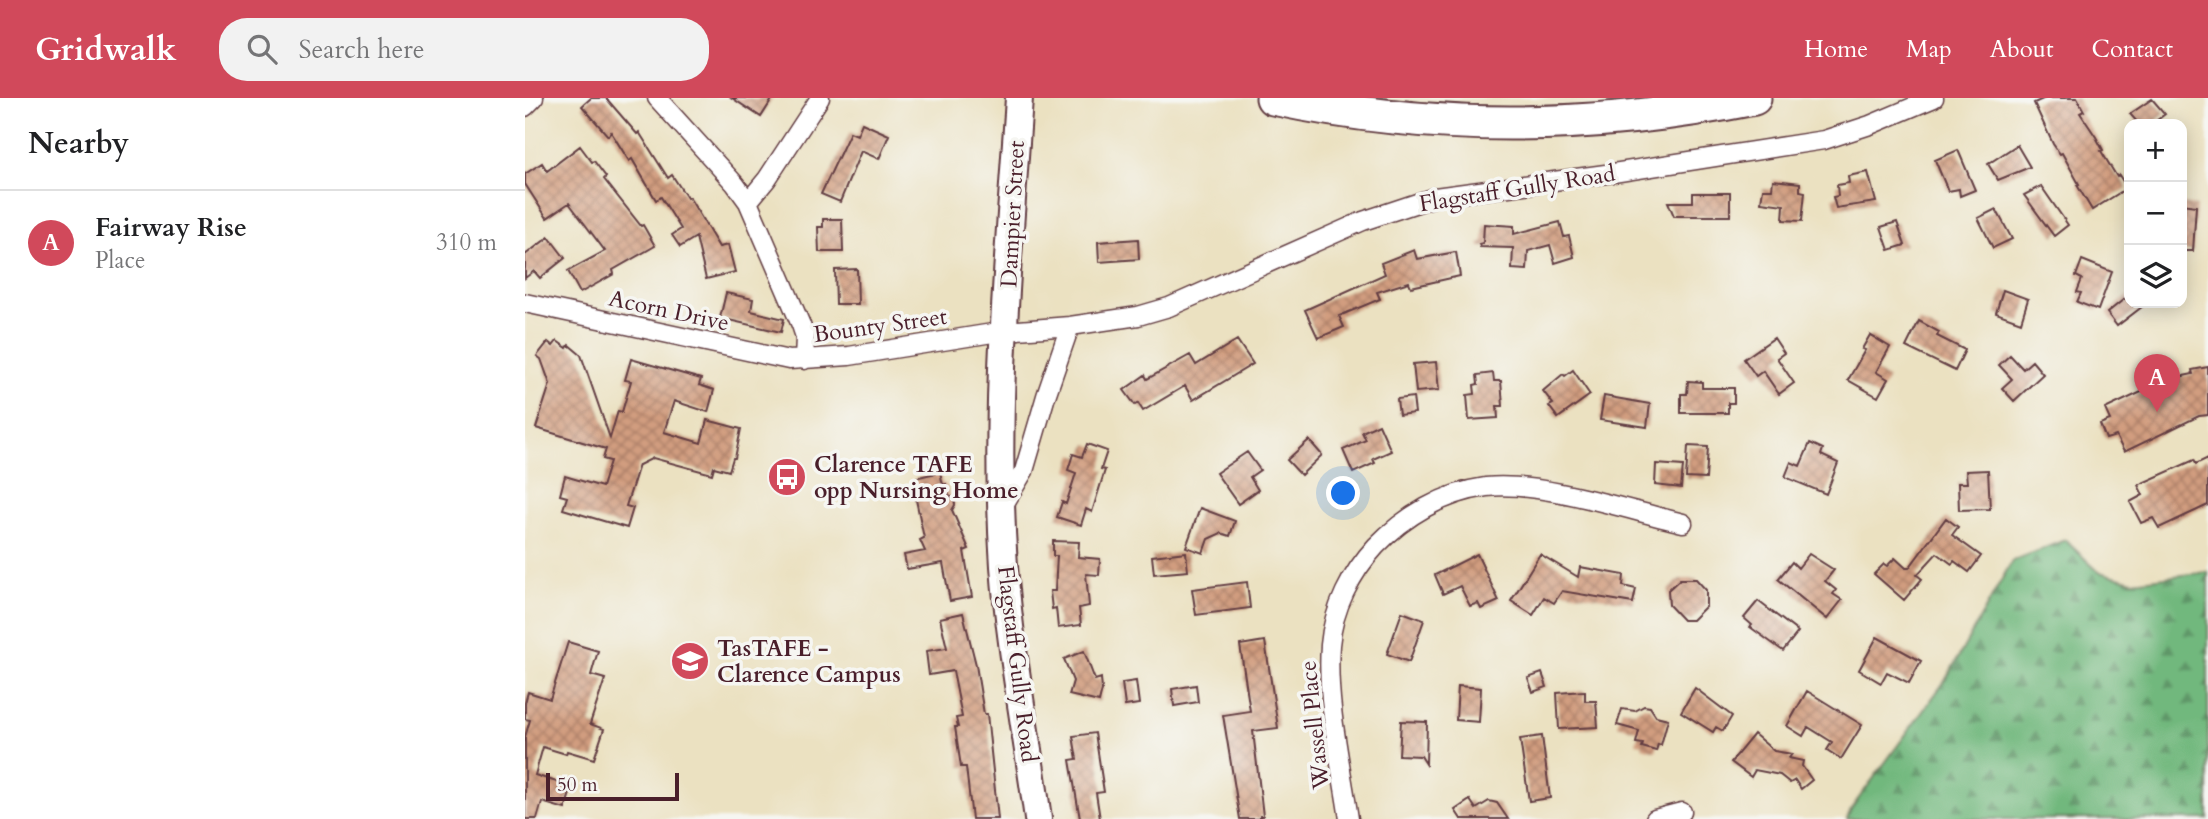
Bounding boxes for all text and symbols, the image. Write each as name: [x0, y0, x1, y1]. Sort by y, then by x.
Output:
search box: [219, 18, 709, 81]
text: Gridwalk: [35, 27, 177, 72]
icon: search: [243, 30, 281, 68]
text: Search here: [299, 32, 425, 67]
text: Home: [1804, 33, 1868, 66]
text: Map: [1906, 33, 1952, 66]
text: About: [1990, 33, 2054, 66]
text: Contact: [2092, 33, 2173, 66]
map controls: [2124, 119, 2187, 308]
button: +: [2124, 119, 2187, 182]
text: Nearby: [28, 123, 129, 164]
street label: Dampier Street: [993, 140, 1032, 288]
street label: Flagstaff Gully Road: [1417, 158, 1618, 219]
button: −: [2124, 182, 2187, 245]
text: Fairway Rise: [95, 210, 247, 245]
text: A: [42, 227, 60, 258]
text: 310 m: [436, 227, 497, 258]
text: Place: [95, 245, 145, 276]
button: layers: [2124, 245, 2187, 308]
street label: Acorn Drive: [606, 283, 732, 338]
street label: Bounty Street: [811, 301, 949, 350]
pin: A: [2134, 354, 2180, 412]
place label: Clarence TAFE opp Nursing Home: [814, 449, 1019, 506]
bus stop icon: Clarence TAFE opp Nursing Home: [766, 456, 808, 498]
your location: [1326, 476, 1360, 510]
street label: Flagstaff Gully Road: [990, 564, 1045, 765]
place label: TasTAFE - Clarence Campus: [717, 633, 901, 690]
school or university icon: TasTAFE - Clarence Campus: [669, 640, 711, 682]
street label: Wassell Place: [1292, 659, 1337, 792]
scale bar: [546, 770, 679, 802]
text: 50 m: [557, 772, 598, 798]

